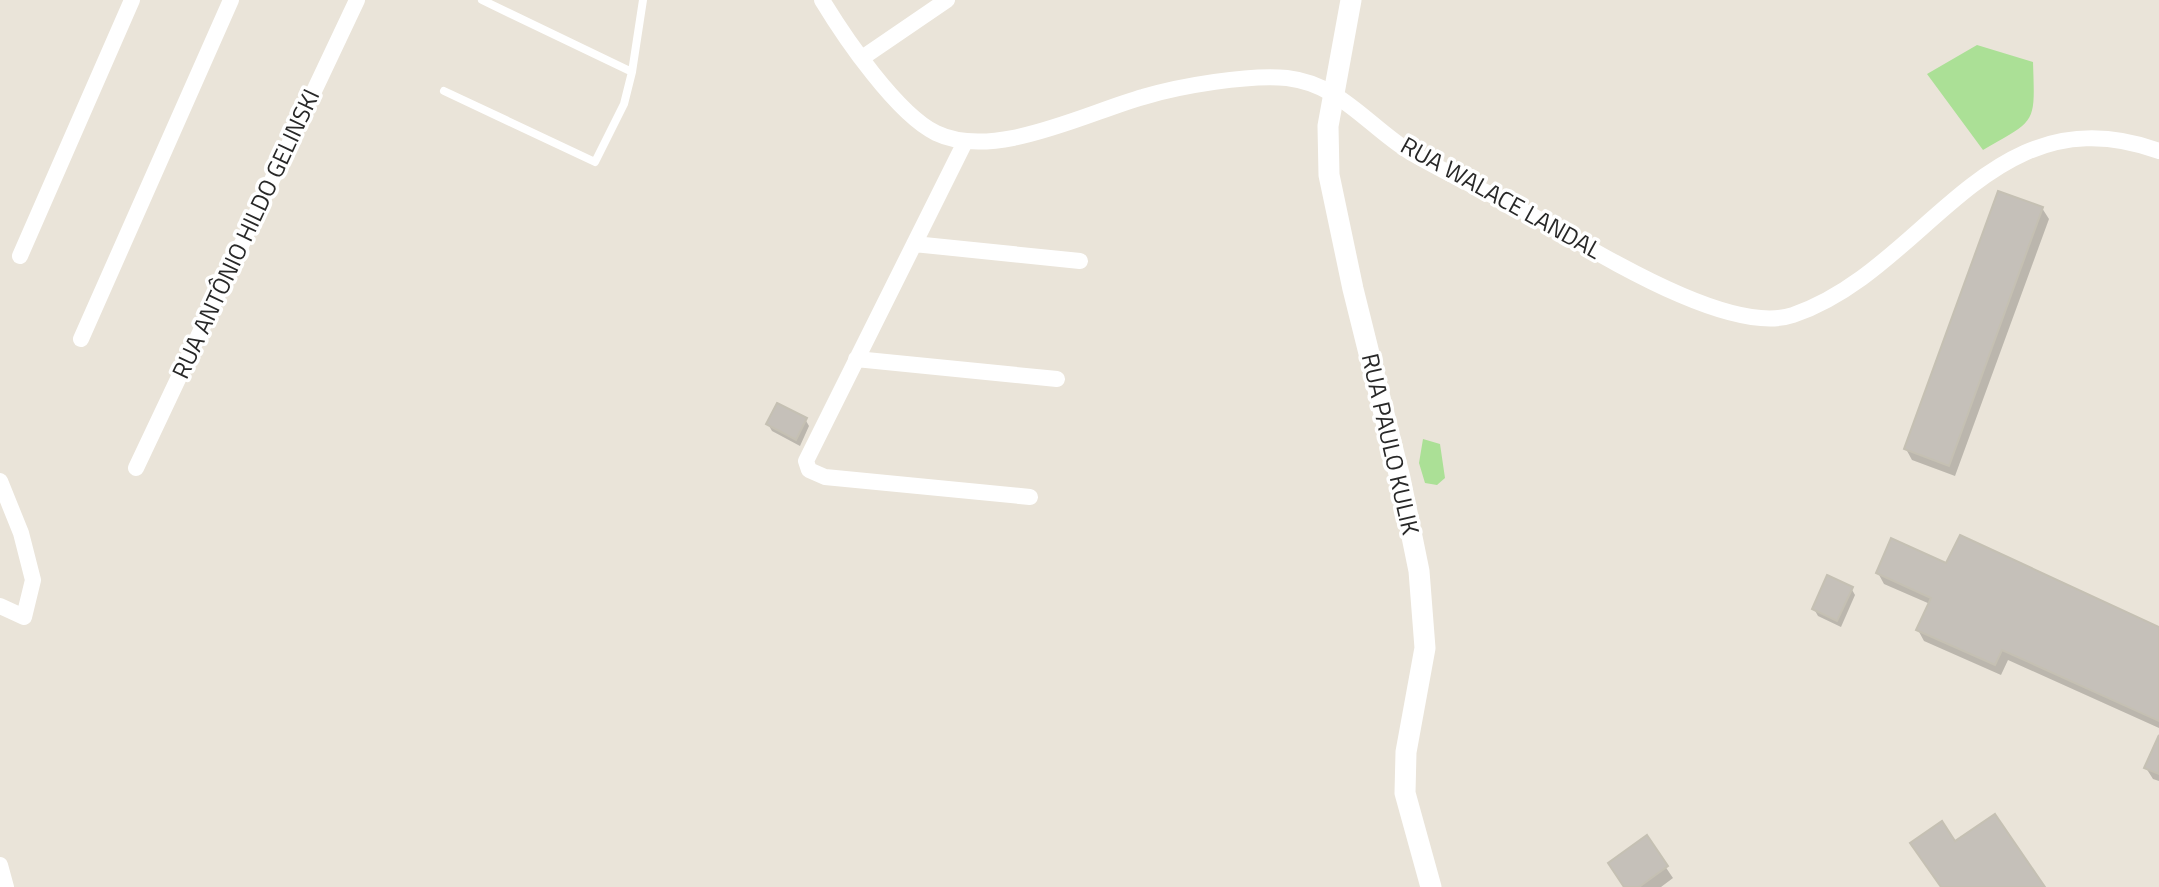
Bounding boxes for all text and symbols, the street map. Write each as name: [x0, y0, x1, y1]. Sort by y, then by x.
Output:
street label: RUA ANTÔNIO HILDO GELINSKI: [162, 83, 328, 384]
street label: RUA WALACE LANDAL: [1394, 127, 1609, 268]
street label: RUA PAULO KULIK: [1353, 350, 1429, 538]

